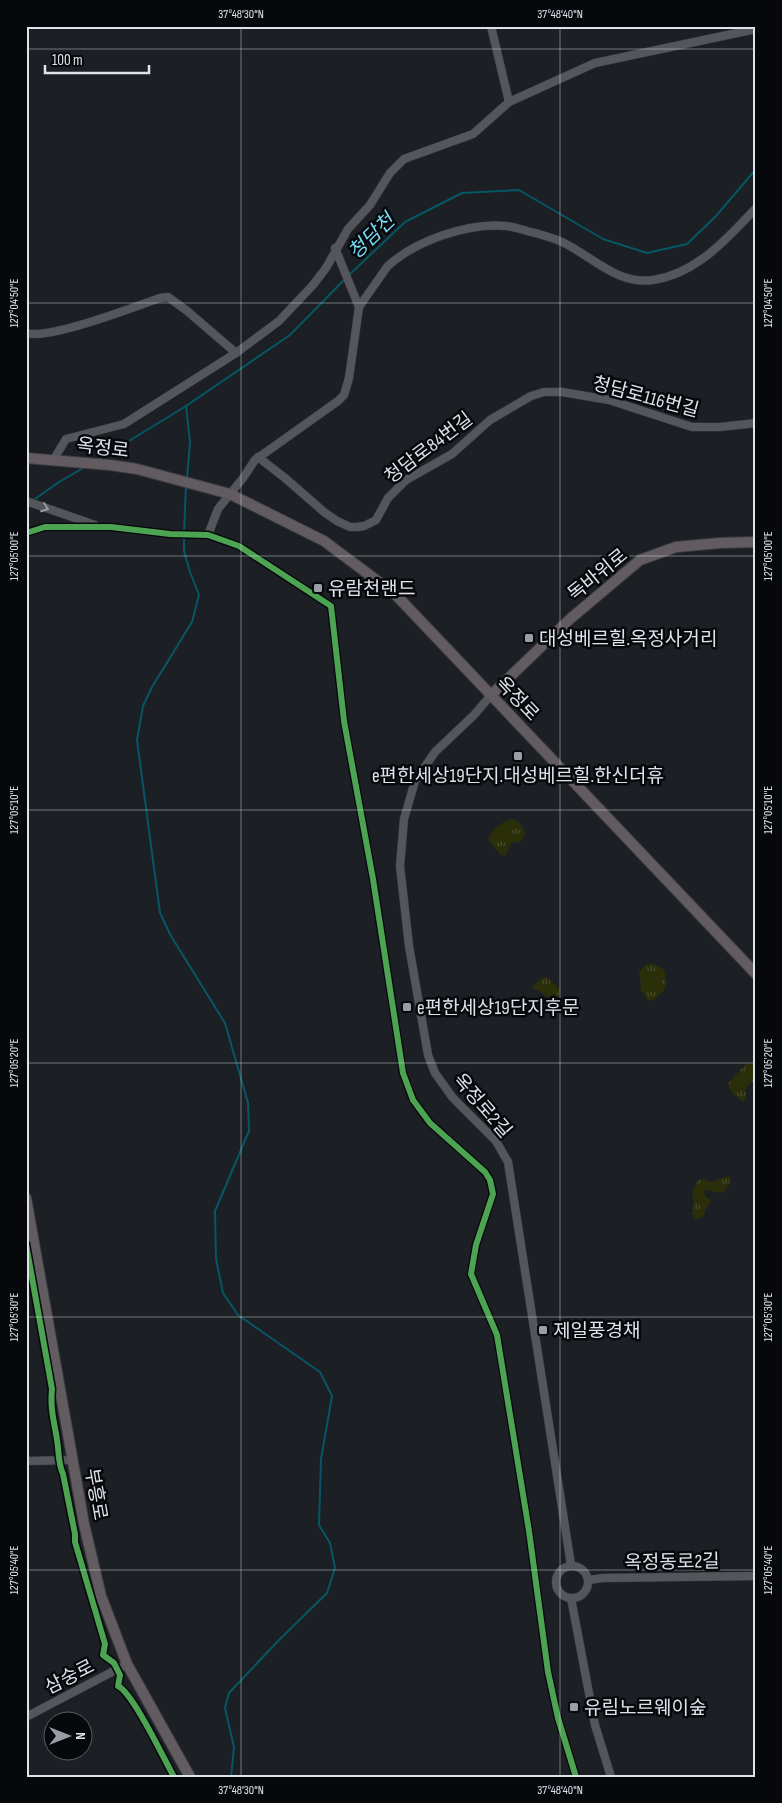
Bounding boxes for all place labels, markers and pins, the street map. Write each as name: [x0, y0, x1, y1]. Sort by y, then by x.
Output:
place label: 유람천랜드: [328, 578, 415, 601]
marker: 유람천랜드: [312, 582, 324, 594]
place label: 대성베르힐.옥정사거리: [539, 628, 717, 651]
marker: 대성베르힐.옥정사거리: [523, 632, 535, 644]
marker: e편한세상19단지.대성베르힐.한신더휴: [512, 750, 524, 762]
place label: e편한세상19단지.대성베르힐.한신더휴: [372, 765, 664, 788]
place label: e편한세상19단지후문: [417, 997, 580, 1020]
marker: e편한세상19단지후문: [401, 1001, 413, 1013]
place label: 제일풍경채: [553, 1320, 640, 1343]
marker: 제일풍경채: [537, 1324, 549, 1336]
place label: 유림노르웨이숲: [584, 1697, 706, 1720]
marker: 유림노르웨이숲: [568, 1701, 580, 1713]

